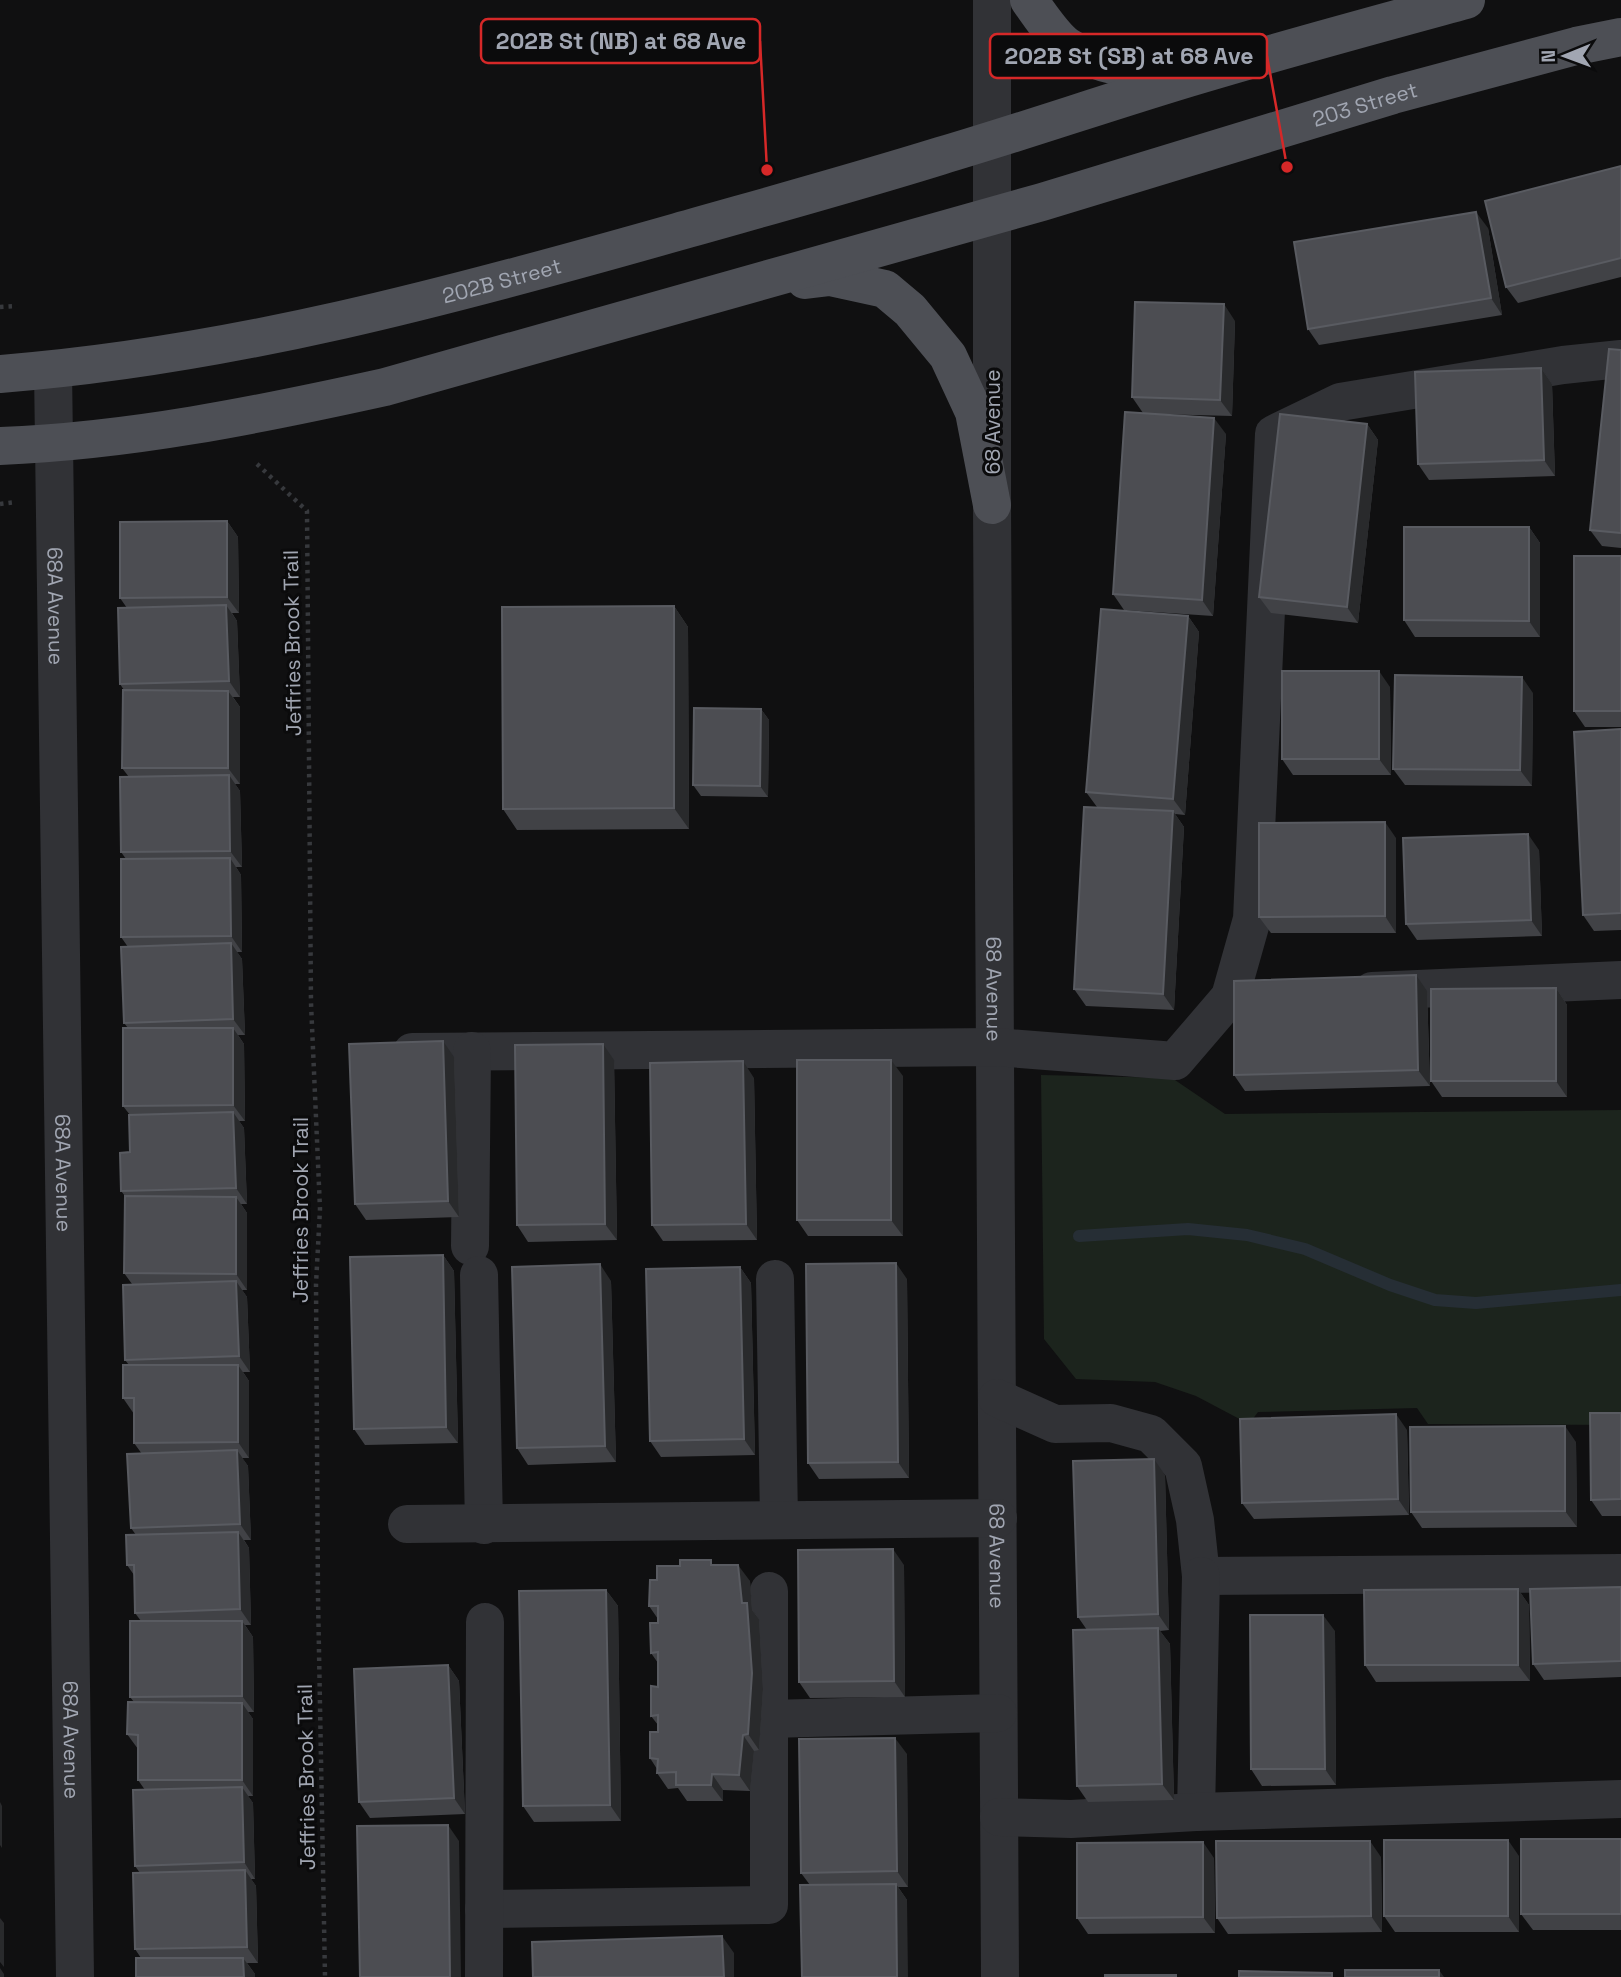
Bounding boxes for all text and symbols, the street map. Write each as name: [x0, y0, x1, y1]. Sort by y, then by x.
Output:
callout: 202B St (NB) at 68 Ave: [481, 19, 760, 63]
north arrow: [1530, 21, 1600, 91]
text: 202B St (NB) at 68 Ave: [496, 26, 746, 56]
callout: 202B St (SB) at 68 Ave: [990, 34, 1267, 78]
text: 202B St (SB) at 68 Ave: [1005, 41, 1253, 71]
text: N: [1536, 50, 1561, 63]
street label: 203 Street: [1309, 76, 1420, 132]
street label: 202B Street: [439, 252, 564, 309]
street label: 68 Avenue: [979, 369, 1006, 475]
street label: 68A Avenue: [42, 547, 71, 665]
street label: Jeffries Brook Trail: [277, 550, 307, 736]
street label: 68 Avenue: [981, 936, 1008, 1042]
street label: 68A Avenue: [50, 1114, 78, 1232]
street label: Jeffries Brook Trail: [287, 1117, 314, 1303]
street label: 68 Avenue: [984, 1503, 1011, 1609]
street label: 68A Avenue: [57, 1681, 86, 1799]
street label: Jeffries Brook Trail: [291, 1684, 321, 1870]

